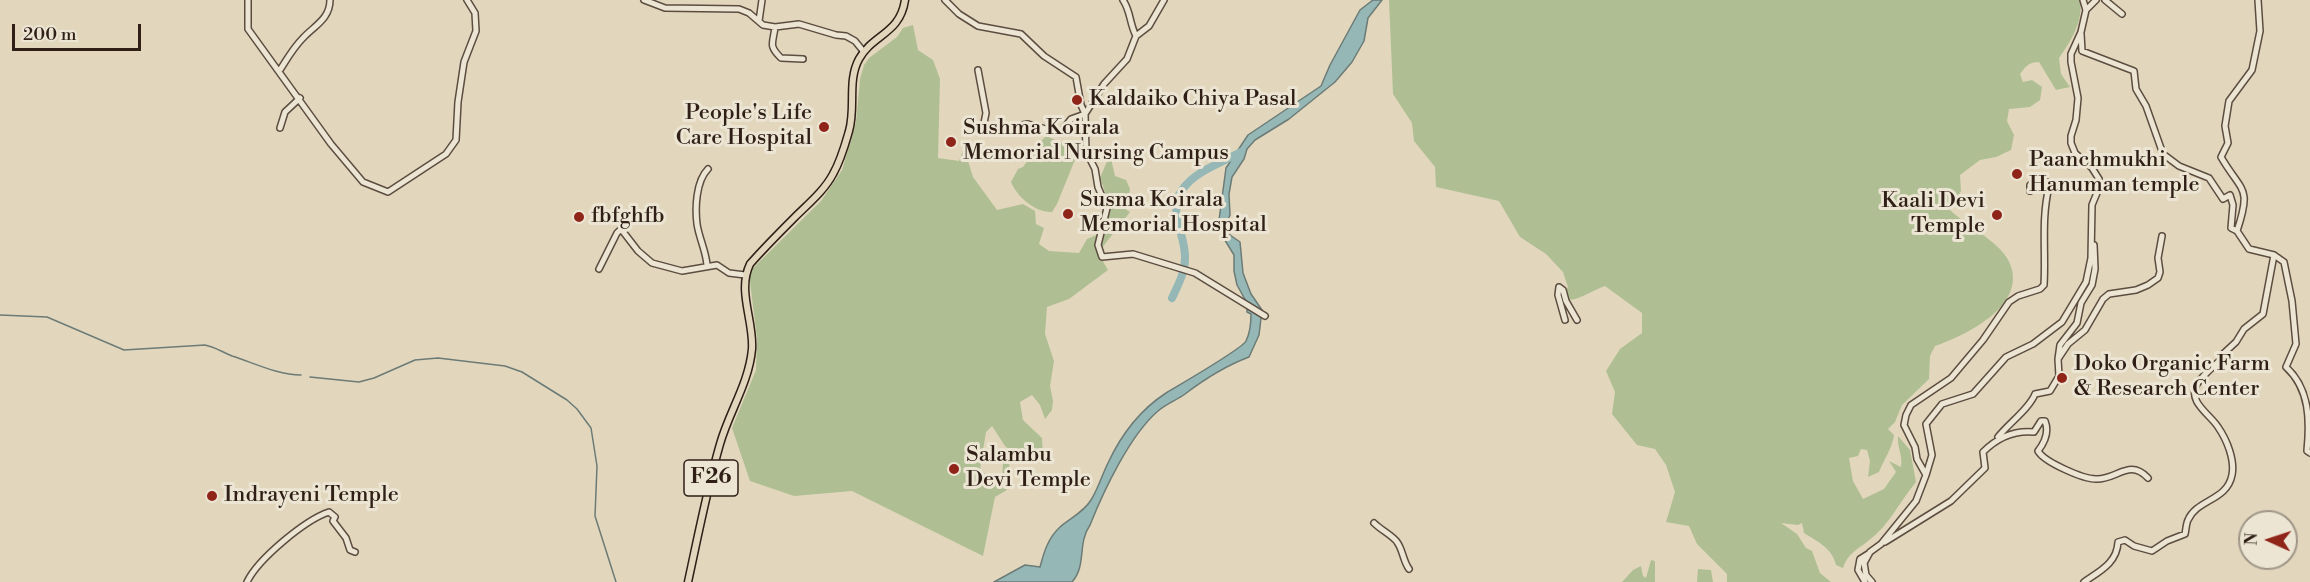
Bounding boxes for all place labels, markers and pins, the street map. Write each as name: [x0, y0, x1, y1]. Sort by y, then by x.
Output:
place label: Kaldaiko Chiya Pasal: [1089, 87, 1297, 113]
marker: Kaldaiko Chiya Pasal: [1070, 93, 1084, 107]
place label: People's Life Care Hospital: [676, 101, 812, 152]
place label: Sushma Koirala Memorial Nursing Campus: [963, 116, 1229, 168]
marker: People's Life Care Hospital: [817, 120, 831, 134]
marker: Sushma Koirala Memorial Nursing Campus: [944, 135, 958, 149]
place label: Paanchmukhi Hanuman temple: [2029, 148, 2200, 200]
marker: Paanchmukhi Hanuman temple: [2010, 167, 2024, 181]
place label: Susma Koirala Memorial Hospital: [1080, 188, 1267, 240]
place label: Kaali Devi Temple: [1881, 189, 1985, 240]
place label: fbfghfb: [591, 204, 664, 230]
marker: Susma Koirala Memorial Hospital: [1061, 207, 1075, 221]
marker: Kaali Devi Temple: [1990, 208, 2004, 222]
marker: fbfghfb: [572, 210, 586, 224]
place label: Doko Organic Farm & Research Center: [2074, 352, 2270, 404]
marker: Doko Organic Farm & Research Center: [2055, 371, 2069, 385]
place label: Salambu Devi Temple: [966, 443, 1091, 494]
marker: Salambu Devi Temple: [947, 462, 961, 476]
place label: Indrayeni Temple: [224, 483, 399, 509]
marker: Indrayeni Temple: [205, 489, 219, 503]

